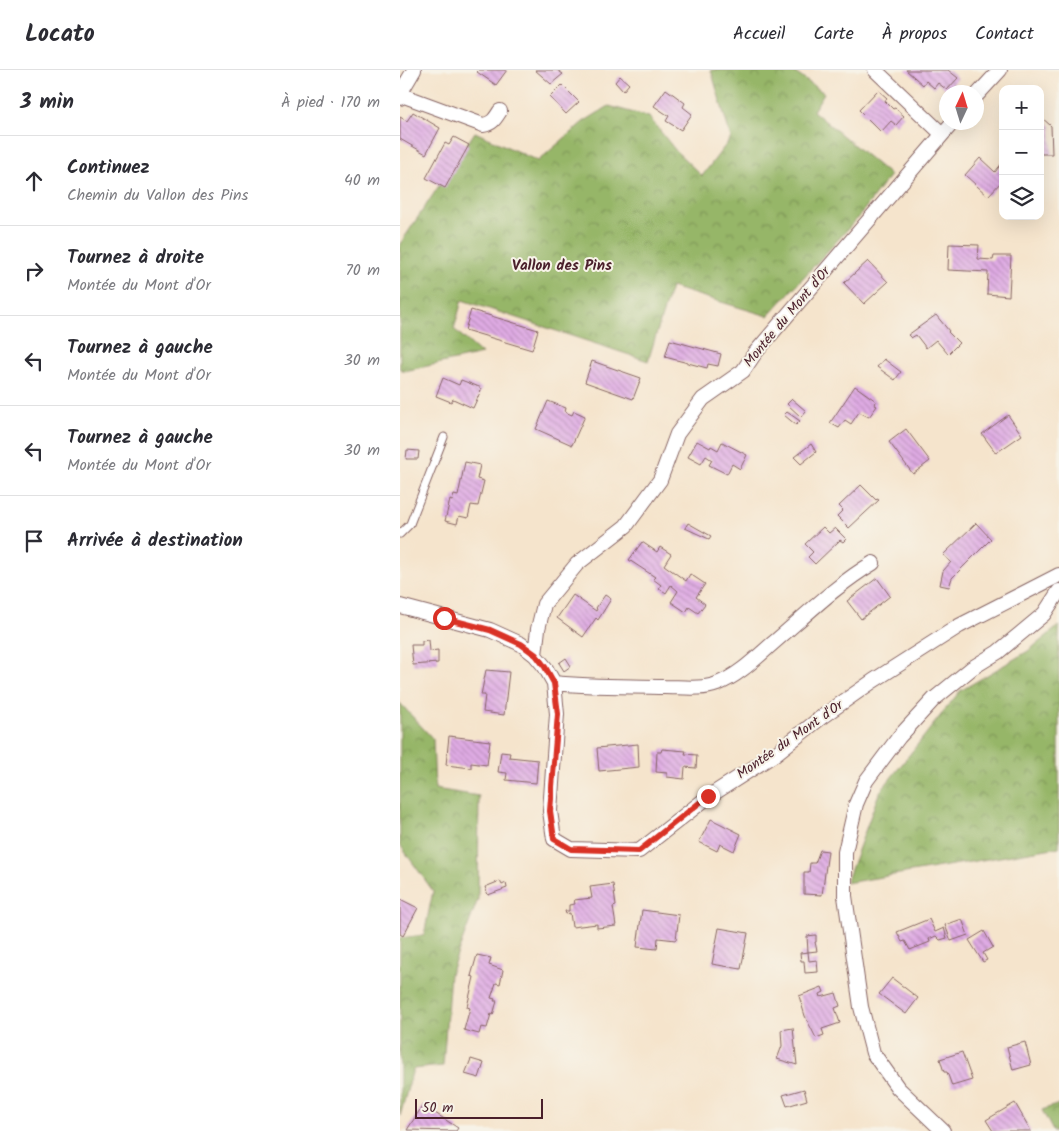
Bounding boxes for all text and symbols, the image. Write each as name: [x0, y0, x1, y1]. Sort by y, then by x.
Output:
text: Locato: [25, 15, 95, 54]
text: Accueil: [733, 20, 786, 49]
text: Carte: [814, 20, 854, 49]
text: À propos: [882, 20, 947, 49]
text: Contact: [975, 20, 1034, 49]
north arrow: [939, 85, 984, 130]
map controls: [999, 85, 1044, 220]
button: +: [999, 85, 1044, 130]
text: 3 min: [20, 86, 74, 119]
text: À pied · 170 m: [281, 90, 380, 115]
button: −: [999, 130, 1044, 175]
text: Continuez: [67, 153, 150, 183]
icon: ahead: [20, 167, 48, 195]
text: 40 m: [344, 168, 380, 193]
button: layers: [999, 175, 1044, 220]
text: Chemin du Vallon des Pins: [67, 183, 248, 208]
text: Tournez à droite: [67, 243, 204, 273]
district label: Vallon des Pins: [512, 254, 612, 278]
icon: right: [20, 257, 48, 285]
text: 70 m: [345, 258, 380, 283]
street label: Montée du Mont d'Or: [738, 261, 837, 372]
text: Montée du Mont d'Or: [67, 273, 211, 298]
text: Tournez à gauche: [67, 333, 213, 363]
icon: left: [20, 347, 48, 375]
text: 30 m: [344, 348, 380, 373]
text: Montée du Mont d'Or: [67, 363, 211, 388]
text: Tournez à gauche: [67, 423, 213, 453]
icon: left: [20, 437, 48, 465]
text: 30 m: [344, 438, 380, 463]
text: Montée du Mont d'Or: [67, 453, 211, 478]
text: Arrivée à destination: [67, 526, 243, 556]
icon: arrive: [20, 527, 48, 555]
route start: [433, 607, 456, 630]
street label: Montée du Mont d'Or: [732, 694, 849, 785]
route end: [697, 785, 720, 808]
scale bar: [415, 1096, 542, 1119]
text: 50 m: [422, 1097, 453, 1119]

